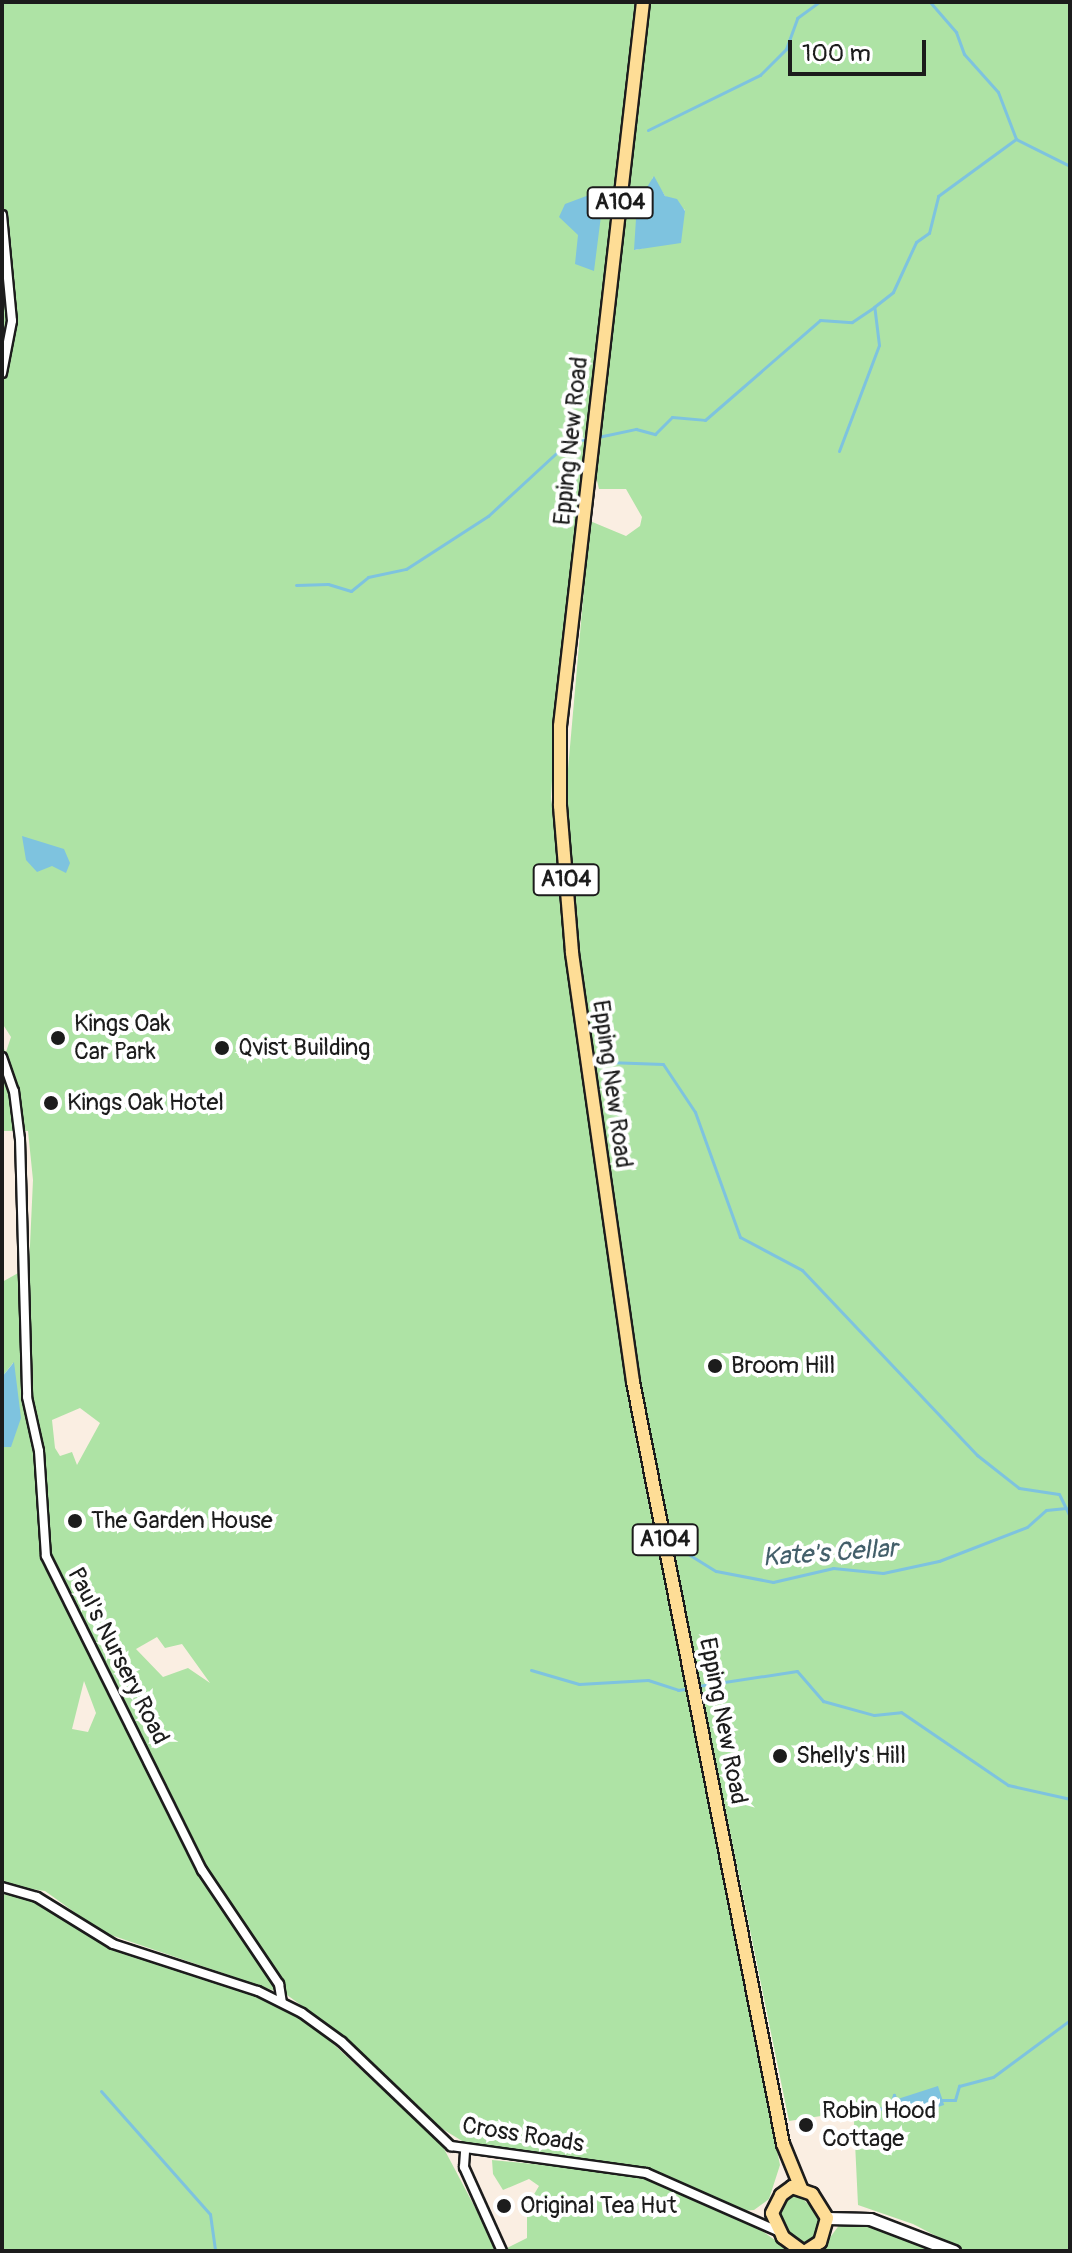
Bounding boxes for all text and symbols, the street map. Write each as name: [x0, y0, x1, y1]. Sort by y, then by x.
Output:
scale bar: [792, 24, 930, 74]
text: 100 m: [802, 39, 871, 68]
road number: A104: [586, 185, 654, 221]
street label: Epping New Road: [548, 355, 594, 527]
road number: A104: [532, 862, 600, 898]
street label: Epping New Road: [586, 998, 638, 1170]
place label: Kings Oak Car Park: [74, 1010, 171, 1066]
marker: Kings Oak Car Park: [49, 1029, 67, 1047]
place label: Qvist Building: [238, 1034, 370, 1062]
marker: Qvist Building: [213, 1039, 231, 1057]
place label: Kings Oak Hotel: [67, 1089, 224, 1117]
marker: Kings Oak Hotel: [42, 1094, 60, 1112]
place label: Broom Hill: [731, 1352, 835, 1380]
marker: Broom Hill: [706, 1357, 724, 1375]
place label: The Garden House: [91, 1507, 273, 1535]
marker: The Garden House: [66, 1512, 84, 1530]
road number: A104: [631, 1522, 699, 1558]
water label: Kate's Cellar: [761, 1534, 899, 1574]
street label: Paul's Nursery Road: [61, 1563, 175, 1749]
street label: Epping New Road: [693, 1635, 753, 1807]
place label: Shelly's Hill: [796, 1742, 906, 1770]
marker: Shelly's Hill: [771, 1747, 789, 1765]
place label: Robin Hood Cottage: [822, 2097, 936, 2153]
street label: Cross Roads: [460, 2111, 586, 2159]
marker: Robin Hood Cottage: [797, 2116, 815, 2134]
place label: Original Tea Hut: [520, 2192, 677, 2220]
marker: Original Tea Hut: [495, 2197, 513, 2215]

